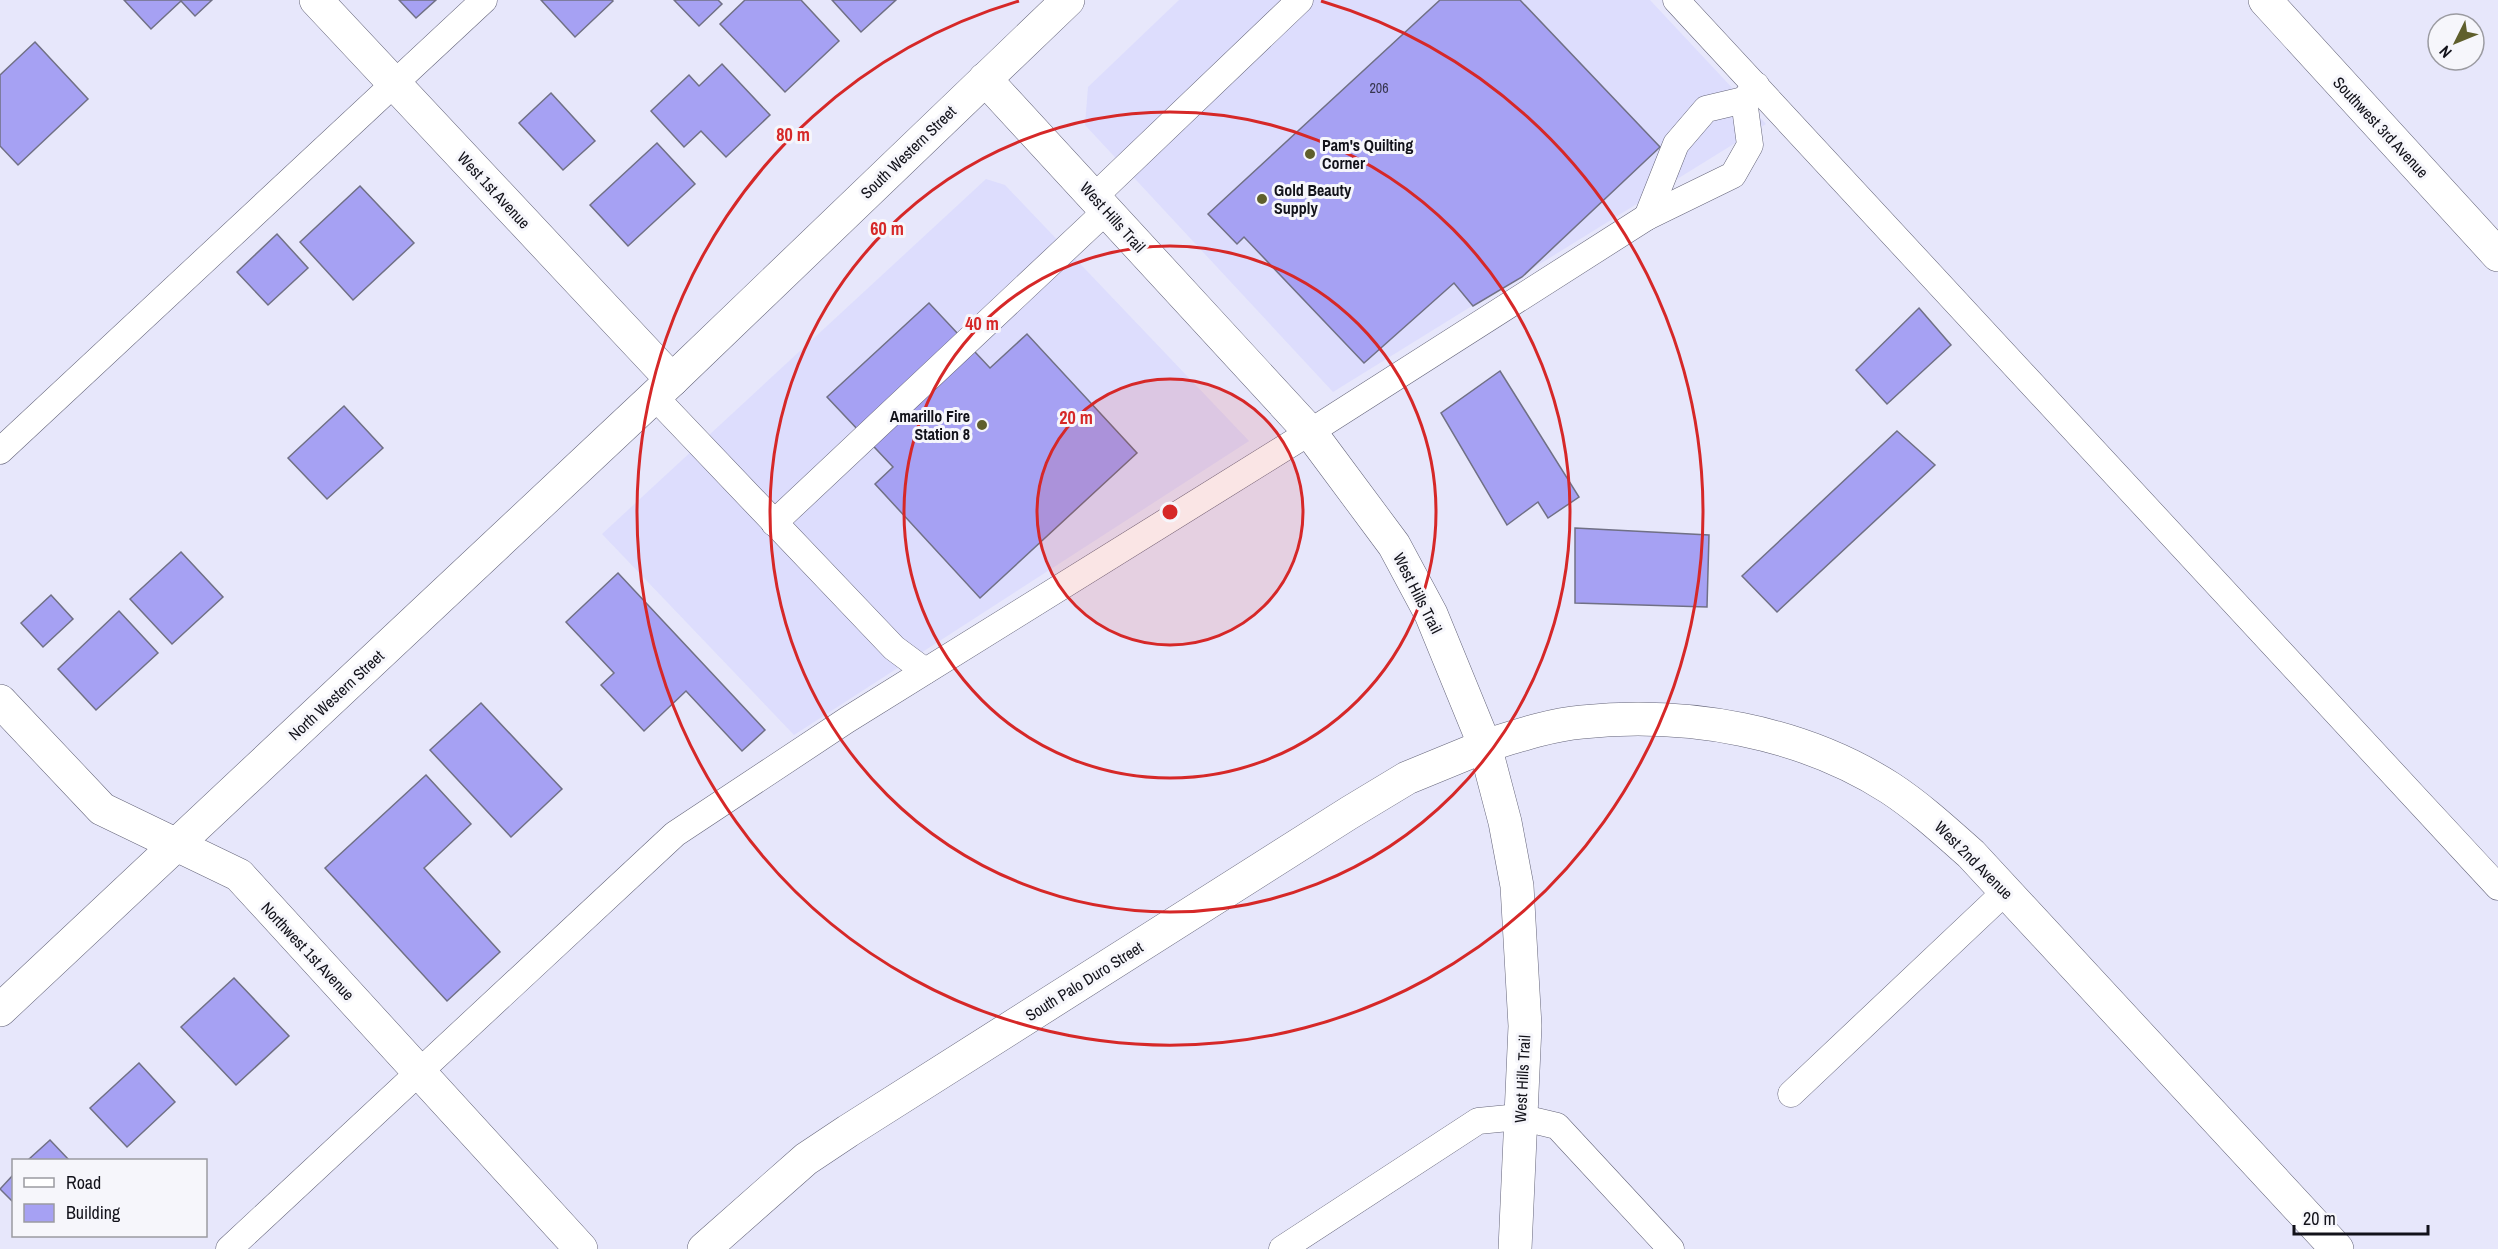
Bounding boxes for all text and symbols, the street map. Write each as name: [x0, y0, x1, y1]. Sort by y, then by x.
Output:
north arrow: [2426, 12, 2486, 72]
text: N: [2434, 41, 2456, 63]
street label: Southwest 3rd Avenue: [2328, 72, 2434, 182]
house number: 206: [1369, 79, 1389, 97]
street label: South Western Street: [855, 100, 961, 203]
text: 80 m: [776, 122, 810, 147]
place label: Pam's Quilting Corner: [1322, 134, 1413, 174]
street label: West 1st Avenue: [453, 147, 535, 233]
marker: Pam's Quilting Corner: [1303, 147, 1317, 161]
street label: West Hills Trail: [1075, 177, 1151, 257]
place label: Gold Beauty Supply: [1274, 179, 1352, 219]
marker: Gold Beauty Supply: [1255, 192, 1269, 206]
text: 60 m: [870, 216, 904, 241]
text: 40 m: [965, 311, 999, 336]
place label: Amarillo Fire Station 8: [890, 405, 970, 445]
text: 20 m: [1059, 405, 1093, 430]
marker: Amarillo Fire Station 8: [975, 418, 989, 432]
centre of rings: [1160, 502, 1180, 522]
street label: West Hills Trail: [1388, 549, 1448, 637]
street label: North Western Street: [284, 645, 389, 745]
street label: West 2nd Avenue: [1930, 816, 2018, 904]
street label: Northwest 1st Avenue: [257, 897, 359, 1005]
street label: South Palo Duro Street: [1021, 936, 1147, 1026]
street label: West Hills Trail: [1509, 1034, 1535, 1124]
legend: [12, 1159, 207, 1237]
text: Road: [66, 1170, 101, 1195]
scale bar: [2294, 1198, 2428, 1236]
text: Building: [66, 1200, 121, 1225]
text: 20 m: [2303, 1206, 2336, 1231]

